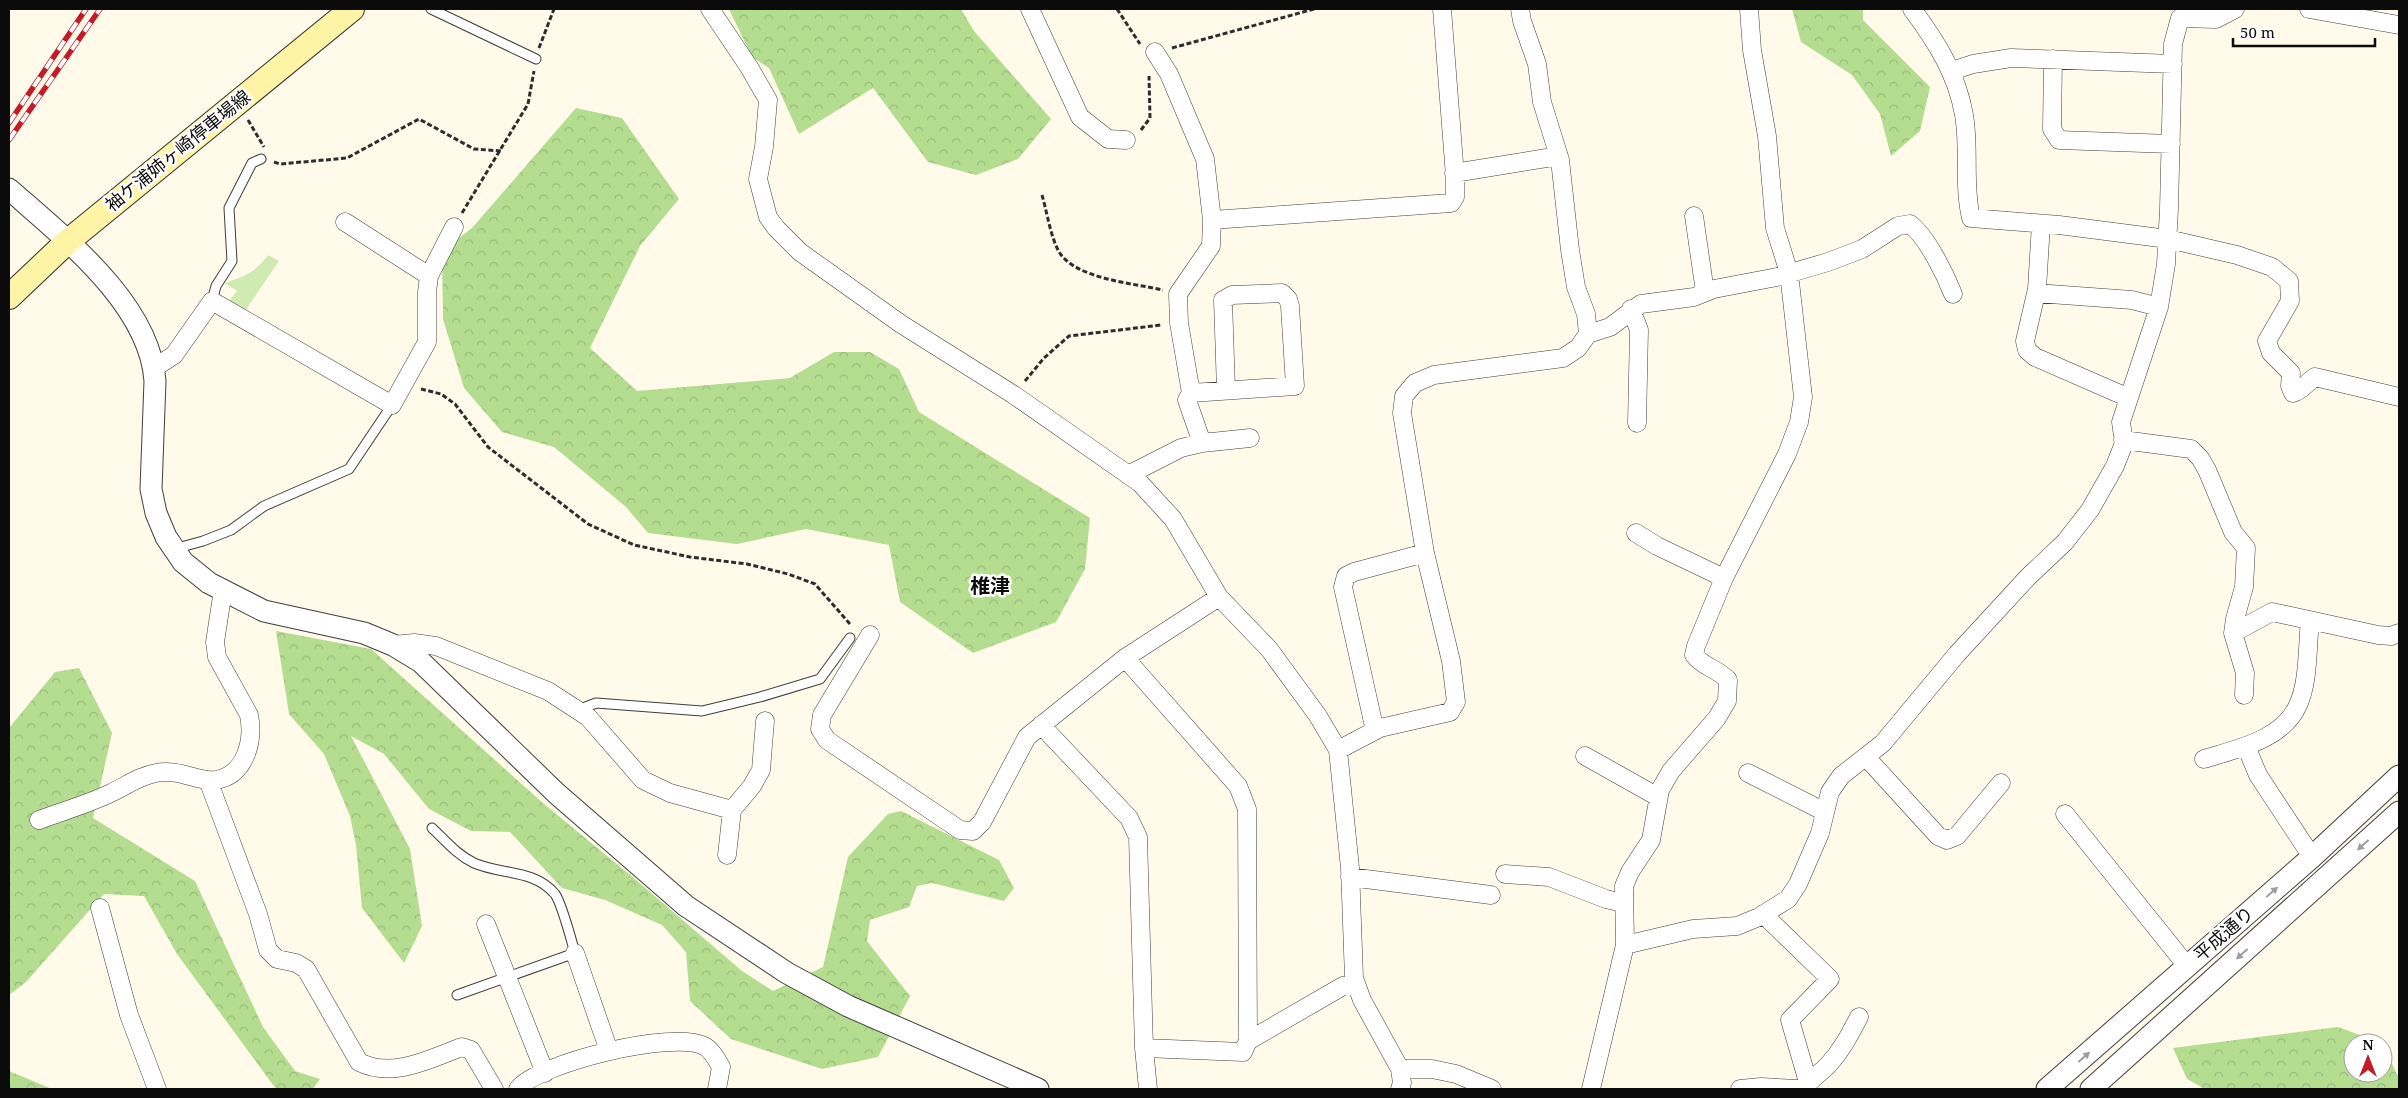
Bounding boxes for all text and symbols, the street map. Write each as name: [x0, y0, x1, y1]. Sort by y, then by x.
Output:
scale bar: [2233, 15, 2376, 47]
text: 50 m: [2240, 22, 2275, 42]
street label: 袖ケ浦姉ヶ崎停車場線: [100, 84, 255, 216]
district label: 椎津: [970, 572, 1010, 599]
one-way arrow: [2357, 839, 2369, 851]
one-way arrow: [2265, 886, 2277, 898]
street label: 平成通り: [2188, 901, 2258, 966]
one-way arrow: [2236, 948, 2249, 959]
north arrow: [2343, 1033, 2393, 1083]
text: N: [2362, 1035, 2374, 1054]
one-way arrow: [2077, 1051, 2089, 1063]

